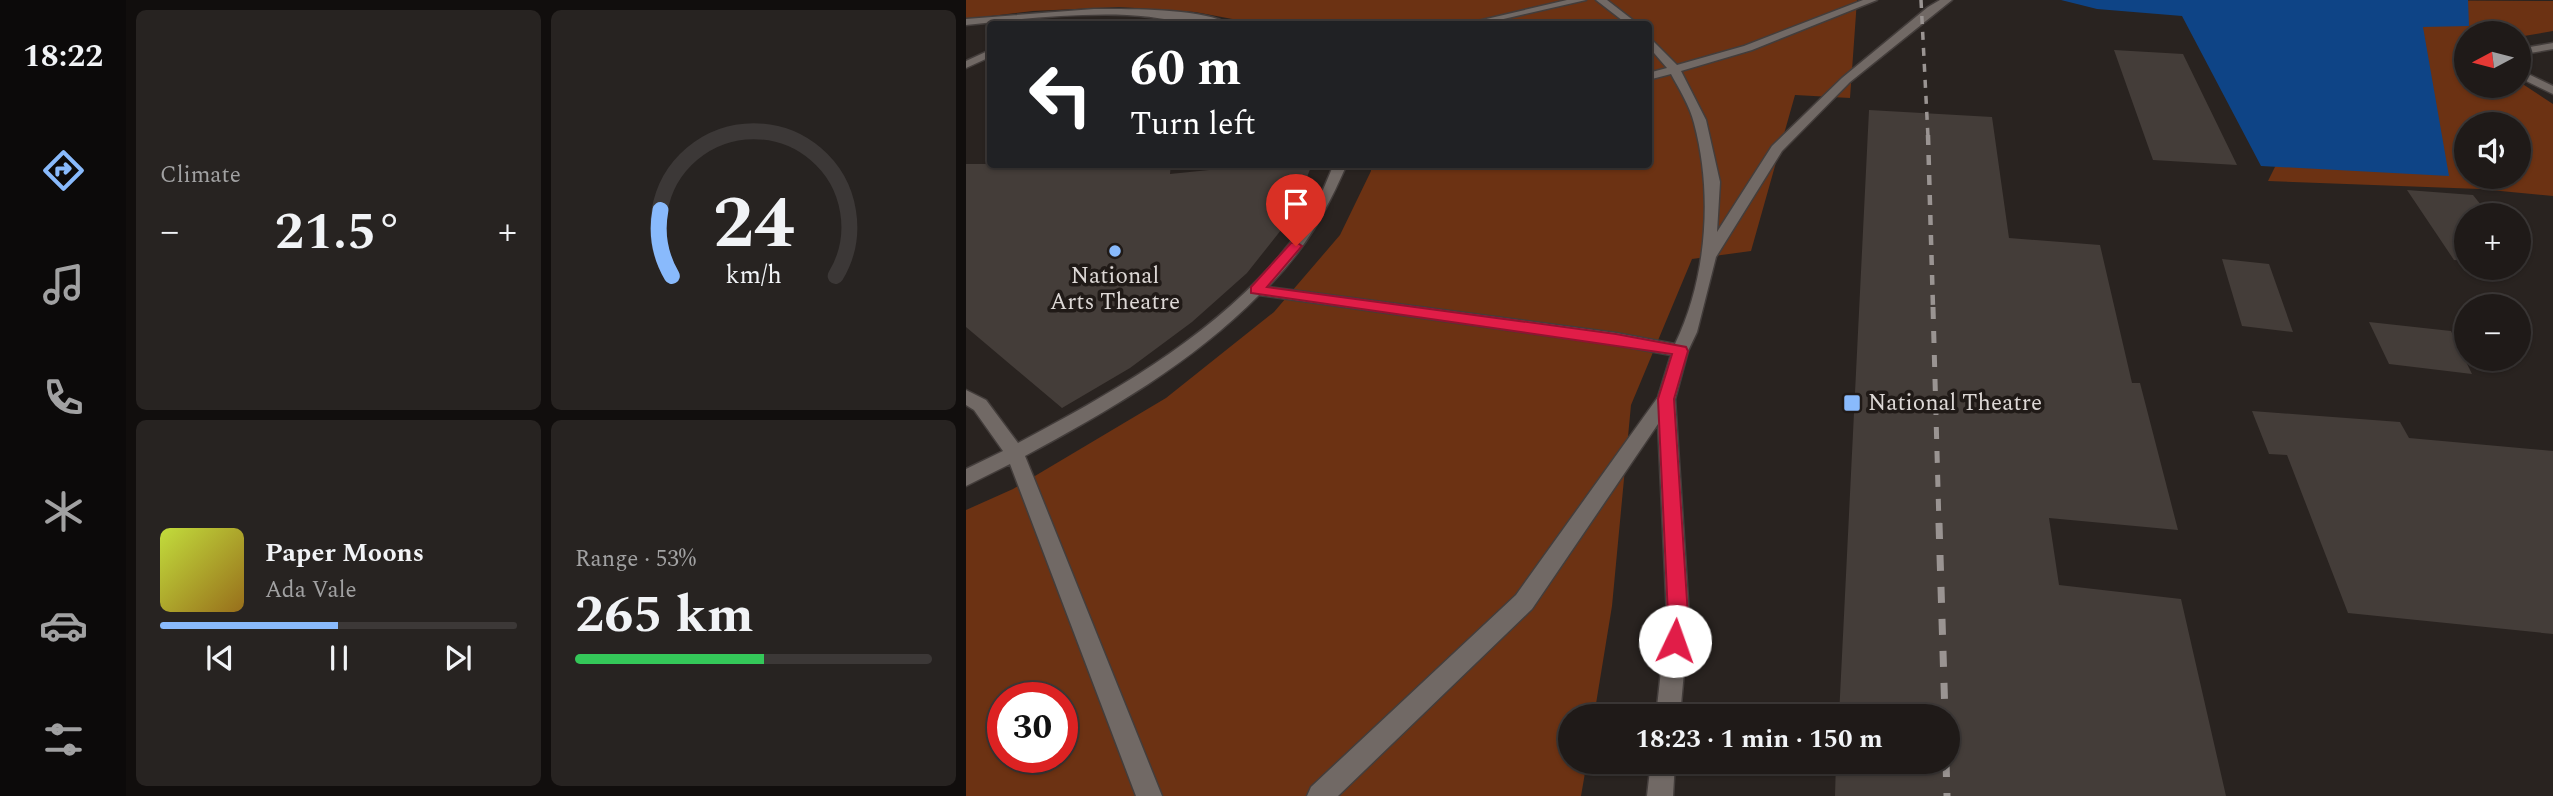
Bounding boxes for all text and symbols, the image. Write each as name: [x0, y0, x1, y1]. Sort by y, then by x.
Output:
north arrow: [2454, 21, 2530, 98]
map controls: [2454, 21, 2531, 371]
text: 18:22: [23, 32, 103, 81]
text: 60 m: [1130, 32, 1241, 107]
icon: left: [1015, 49, 1106, 140]
text: Turn left: [1130, 100, 1256, 149]
button: sound: [2454, 112, 2531, 189]
icon: directions: [39, 146, 88, 195]
text: Climate: [160, 158, 241, 193]
text: 24: [713, 169, 794, 280]
pin: [1266, 174, 1326, 246]
icon: arrive: [1277, 185, 1315, 223]
text: 21.5°: [275, 193, 402, 272]
text: −: [160, 203, 179, 261]
text: +: [498, 203, 517, 261]
button: +: [2454, 203, 2531, 280]
marker: National Arts Theatre: [1107, 243, 1123, 259]
text: km/h: [725, 257, 782, 295]
place label: National Arts Theatre: [1050, 259, 1180, 320]
icon: music: [39, 260, 88, 309]
button: −: [2454, 294, 2531, 371]
icon: phone: [39, 373, 88, 422]
place label: National Theatre: [1868, 386, 2042, 421]
marker: National Theatre: [1842, 393, 1862, 413]
icon: climate: [39, 487, 88, 536]
text: Paper Moons: [265, 533, 424, 573]
text: Range · 53%: [575, 542, 696, 577]
text: Ada Vale: [265, 573, 357, 608]
text: 265 km: [575, 576, 754, 655]
icon: car: [39, 601, 88, 650]
position arrow: [1638, 604, 1712, 678]
icon: previous: [201, 639, 239, 677]
icon: pause: [320, 639, 358, 677]
icon: next: [439, 639, 477, 677]
speed limit sign: 30: [987, 682, 1078, 773]
icon: filters: [39, 715, 88, 764]
text: 18:23 · 1 min · 150 m: [1635, 719, 1883, 759]

